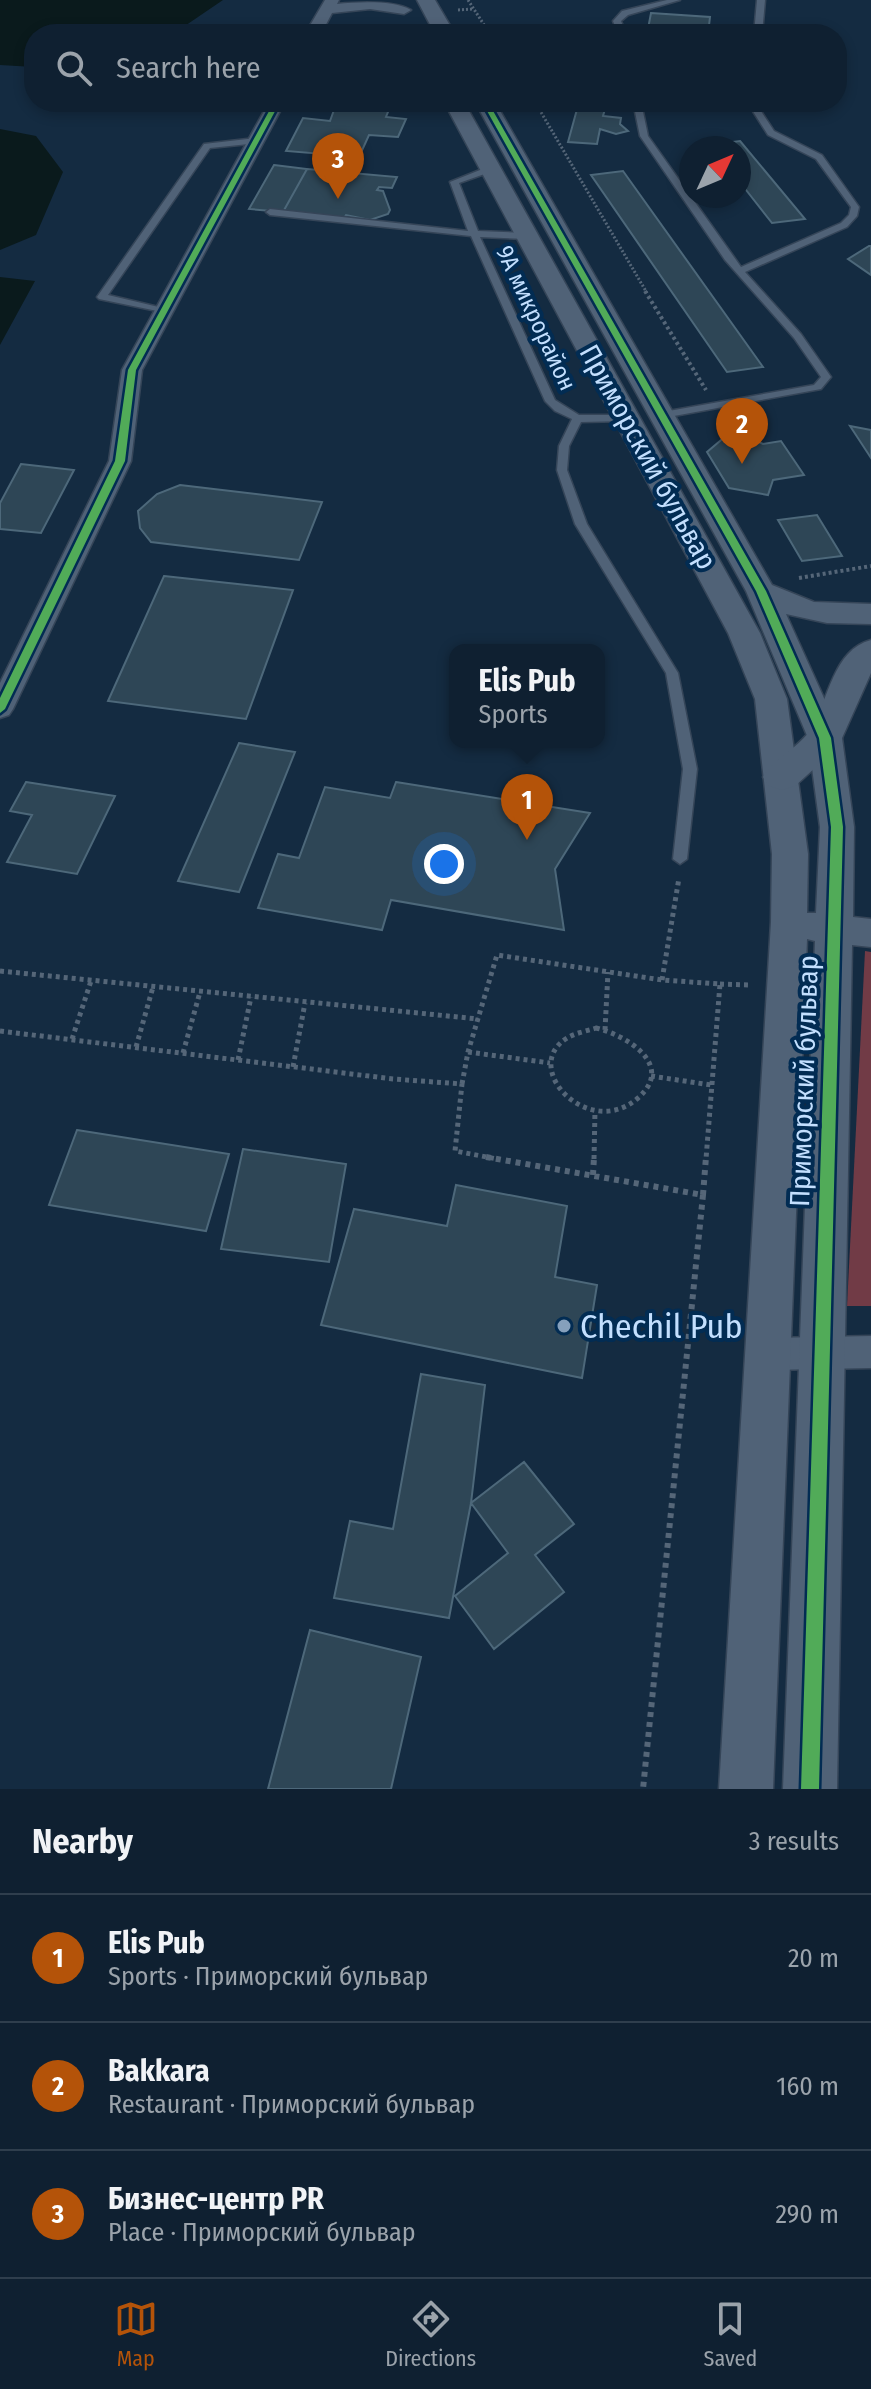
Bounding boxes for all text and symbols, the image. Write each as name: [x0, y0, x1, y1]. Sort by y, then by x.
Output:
search box: [24, 24, 847, 112]
icon: search: [52, 46, 96, 90]
text: Search here: [116, 50, 261, 86]
pin: 3: [312, 133, 364, 199]
north arrow: [679, 136, 751, 208]
street label: 9А микрорайон: [490, 241, 582, 395]
street label: Приморский бульвар: [573, 339, 723, 575]
pin: 2: [716, 398, 768, 464]
popup: [449, 644, 605, 748]
text: Elis Pub: [479, 663, 575, 699]
text: Sports: [479, 699, 548, 730]
pin: 1: [501, 774, 553, 840]
your location: [424, 844, 464, 884]
street label: Приморский бульвар: [783, 955, 825, 1207]
place label: Chechil Pub: [580, 1306, 743, 1347]
marker: Chechil Pub: [555, 1317, 573, 1335]
text: Nearby: [32, 1821, 133, 1862]
text: 3 results: [749, 1826, 839, 1857]
text: Elis Pub: [108, 1925, 205, 1961]
text: 1: [53, 1943, 64, 1974]
text: 20 m: [788, 1943, 839, 1974]
text: Sports · Приморский бульвар: [108, 1961, 428, 1992]
text: Bakkara: [108, 2053, 210, 2089]
text: 2: [52, 2071, 64, 2102]
text: 160 m: [776, 2071, 839, 2102]
text: Restaurant · Приморский бульвар: [108, 2089, 475, 2120]
text: Бизнес-центр PR: [108, 2181, 324, 2217]
text: 3: [52, 2199, 64, 2230]
text: 290 m: [775, 2199, 839, 2230]
text: Place · Приморский бульвар: [108, 2217, 416, 2248]
tab: Map: [114, 2297, 158, 2372]
tab: Directions: [385, 2297, 476, 2372]
tab: Saved: [704, 2297, 757, 2372]

